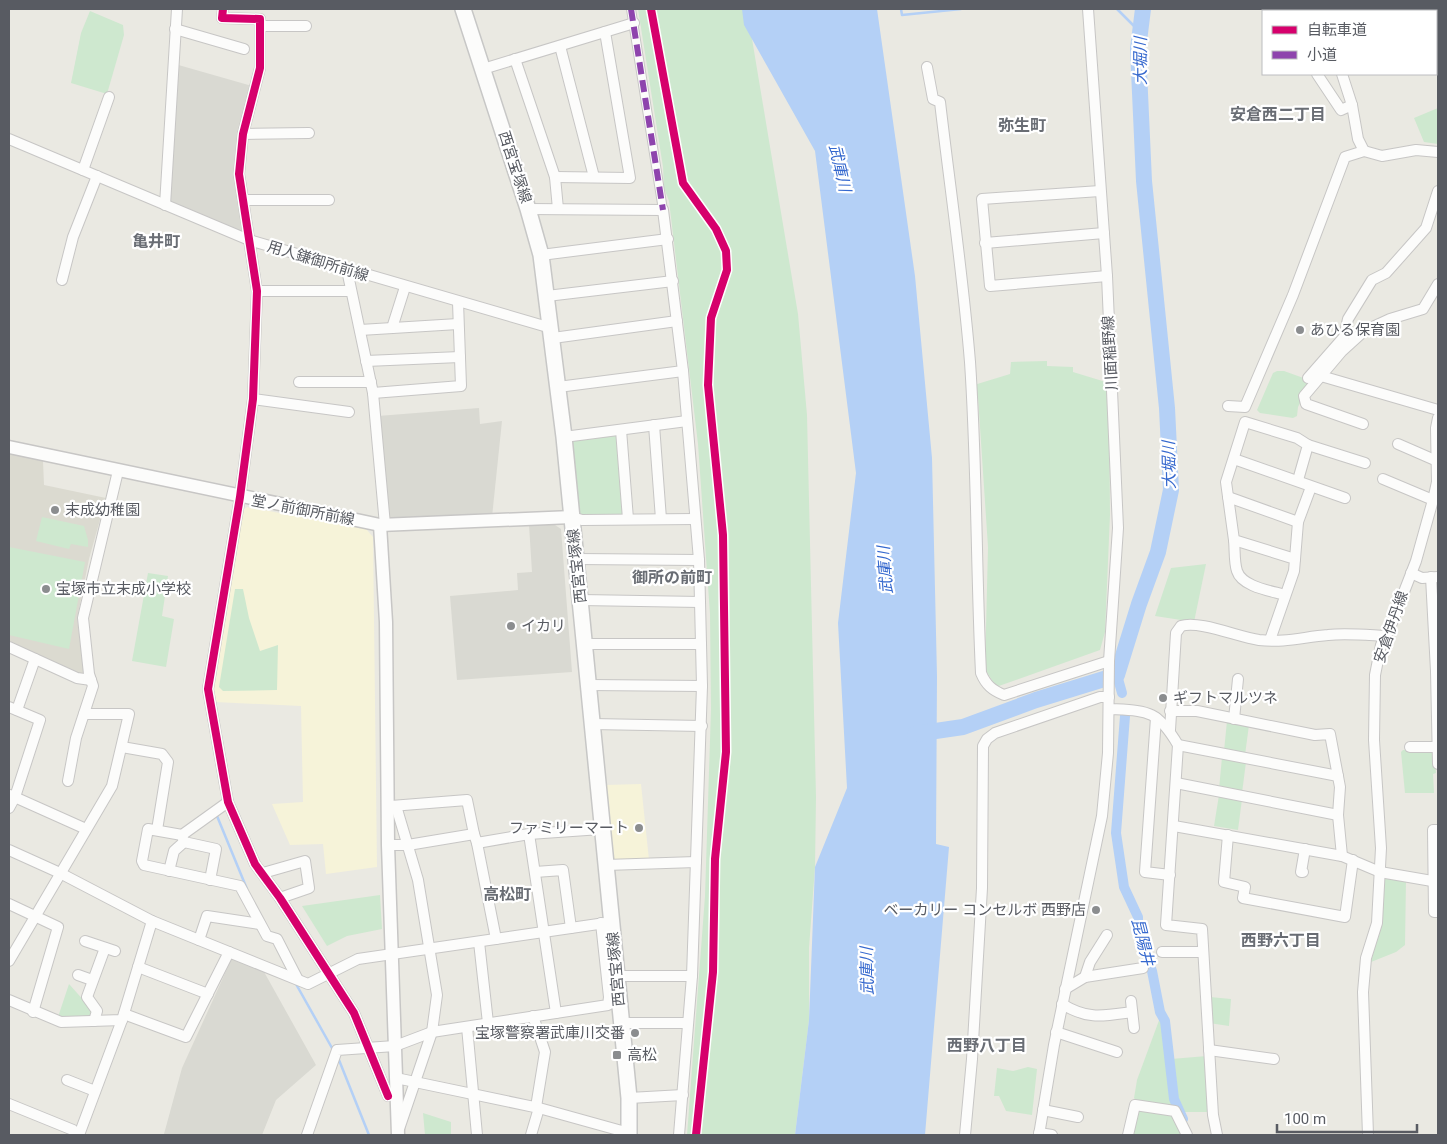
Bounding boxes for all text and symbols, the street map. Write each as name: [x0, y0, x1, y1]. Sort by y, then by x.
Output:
legend: [1262, 10, 1437, 75]
text: 自転車道: [1307, 21, 1367, 39]
water label: 大堀川: [1131, 35, 1150, 85]
text: 小道: [1307, 46, 1337, 64]
district label: 安倉西二丁目: [1230, 105, 1326, 124]
district label: 弥生町: [998, 116, 1046, 135]
street label: 西宮宝塚線: [495, 129, 535, 205]
water label: 武庫川: [825, 142, 855, 195]
district label: 亀井町: [132, 232, 180, 251]
street label: 用人鎌御所前線: [265, 237, 371, 285]
street label: 川面稲野線: [1099, 315, 1121, 391]
place label: あひる保育園: [1310, 321, 1400, 339]
marker: あひる保育園: [1294, 324, 1306, 336]
water label: 大堀川: [1159, 439, 1179, 489]
street label: 堂ノ前御所前線: [250, 491, 356, 529]
place label: 末成幼稚園: [65, 501, 140, 519]
marker: 末成幼稚園: [49, 504, 61, 516]
street label: 西宮宝塚線: [564, 528, 590, 604]
water label: 武庫川: [874, 543, 896, 595]
district label: 御所の前町: [632, 568, 712, 587]
place label: 宝塚市立末成小学校: [56, 580, 191, 598]
marker: 宝塚市立末成小学校: [40, 583, 52, 595]
street label: 安倉伊丹線: [1370, 589, 1412, 665]
place label: イカリ: [521, 617, 566, 635]
marker: イカリ: [505, 620, 517, 632]
place label: ギフトマルツネ: [1173, 689, 1278, 707]
marker: ギフトマルツネ: [1157, 692, 1169, 704]
place label: ファミリーマート: [509, 819, 629, 837]
marker: ファミリーマート: [633, 822, 645, 834]
district label: 高松町: [483, 885, 531, 904]
place label: ベーカリー コンセルボ 西野店: [884, 901, 1086, 919]
marker: ベーカリー コンセルボ 西野店: [1090, 904, 1102, 916]
water label: 昆陽井: [1128, 916, 1159, 970]
street label: 西宮宝塚線: [604, 931, 628, 1007]
district label: 西野六丁目: [1241, 931, 1321, 950]
water label: 武庫川: [857, 945, 877, 995]
place label: 宝塚警察署武庫川交番: [475, 1024, 625, 1042]
marker: 宝塚警察署武庫川交番: [629, 1027, 641, 1039]
district label: 西野八丁目: [947, 1036, 1027, 1055]
place label: 高松: [627, 1046, 657, 1064]
marker: 高松: [611, 1049, 623, 1061]
scale bar: [1277, 1102, 1417, 1134]
text: 100 m: [1284, 1110, 1326, 1128]

